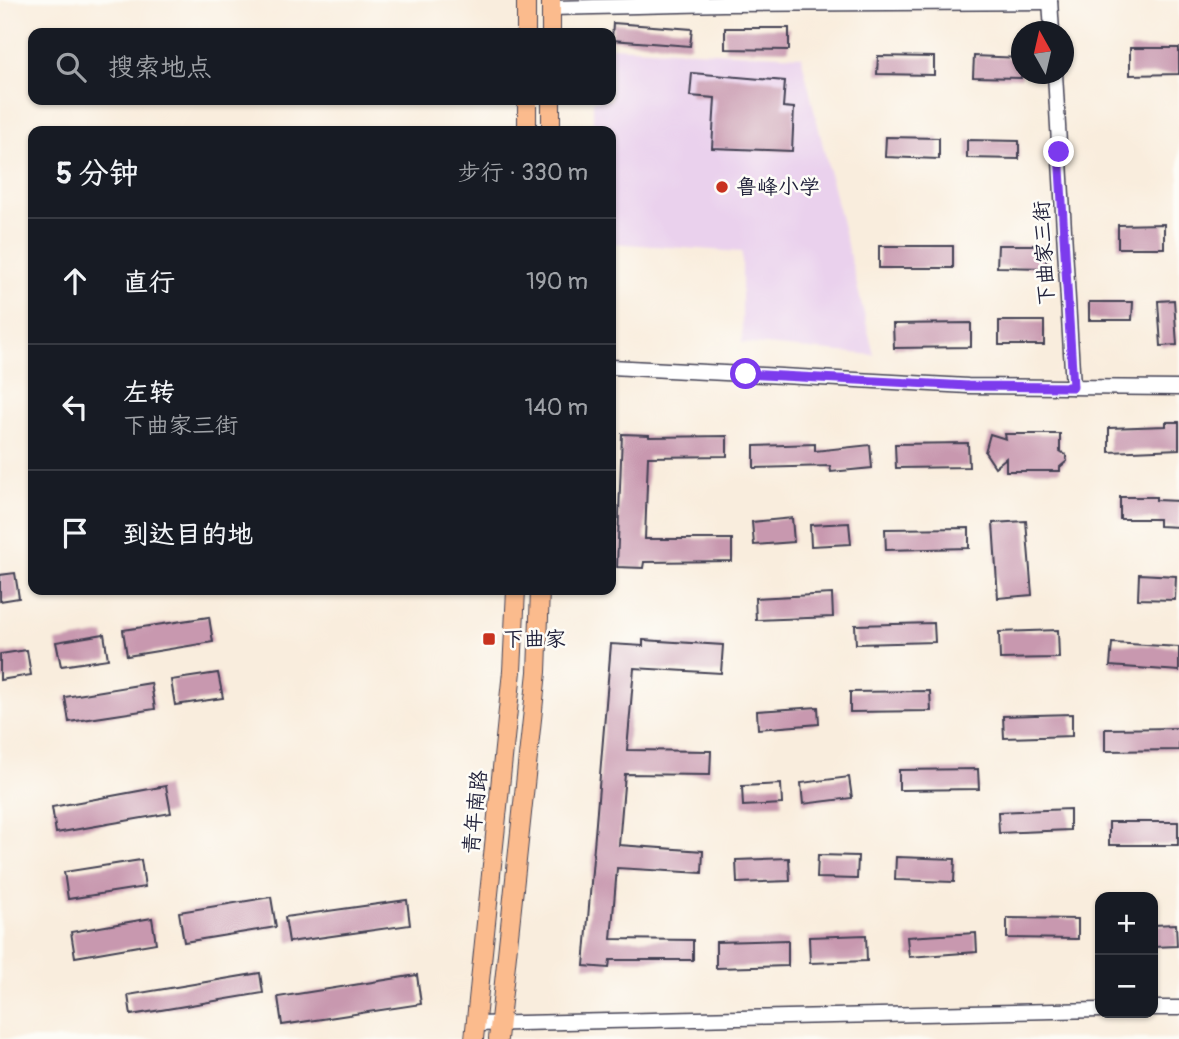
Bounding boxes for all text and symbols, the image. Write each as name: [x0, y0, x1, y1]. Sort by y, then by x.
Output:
north arrow: [1011, 21, 1074, 84]
search box: [28, 28, 616, 105]
icon: search: [52, 48, 90, 86]
text: 搜索地点: [108, 52, 212, 84]
route end: [1043, 136, 1074, 167]
text: 5 分钟: [56, 155, 139, 192]
text: 步行 · 330 m: [458, 158, 588, 187]
place label: 鲁峰小学: [736, 174, 820, 201]
marker: 鲁峰小学: [714, 179, 730, 195]
street label: 下曲家三街: [1028, 200, 1061, 306]
icon: ahead: [56, 262, 94, 300]
text: 直行: [123, 267, 175, 299]
text: 190 m: [526, 267, 588, 296]
route start: [730, 358, 761, 389]
text: 左转: [123, 377, 175, 409]
icon: left: [56, 388, 94, 426]
text: 140 m: [525, 393, 588, 422]
text: 下曲家三街: [123, 411, 238, 440]
icon: arrive: [56, 514, 94, 552]
text: 到达目的地: [123, 519, 253, 551]
place label: 下曲家: [503, 626, 566, 653]
marker: 下曲家: [481, 631, 497, 647]
street label: 青年南路: [458, 769, 493, 855]
map controls: [1095, 892, 1158, 1018]
button: +: [1095, 892, 1158, 955]
button: −: [1095, 955, 1158, 1018]

